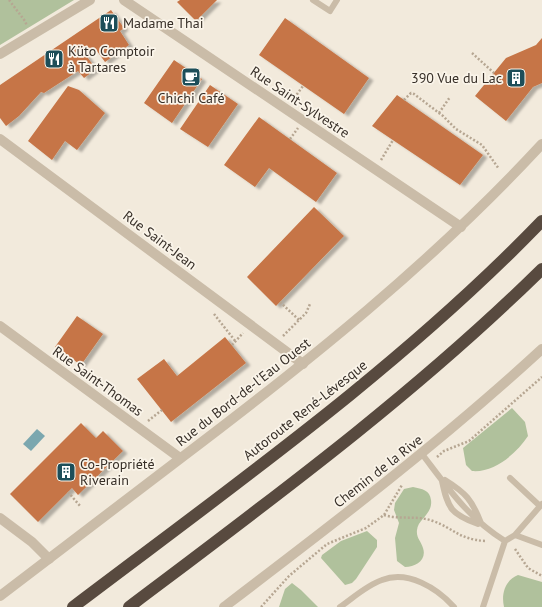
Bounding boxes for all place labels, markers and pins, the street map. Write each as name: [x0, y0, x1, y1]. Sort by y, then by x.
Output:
restaurant icon: Madame Thai: [98, 12, 120, 34]
place label: Madame Thai: [123, 14, 203, 32]
place label: Küto Comptoir à Tartares: [68, 42, 155, 76]
restaurant icon: Küto Comptoir à Tartares: [43, 48, 65, 70]
cafe icon: Chichi Café: [180, 66, 202, 88]
building icon: 390 Vue du Lac: [505, 67, 527, 89]
place label: 390 Vue du Lac: [411, 69, 502, 87]
place label: Chichi Café: [158, 89, 225, 107]
place label: Co-Propriété Riverain: [80, 455, 155, 489]
building icon: Co-Propriété Riverain: [55, 461, 77, 483]

